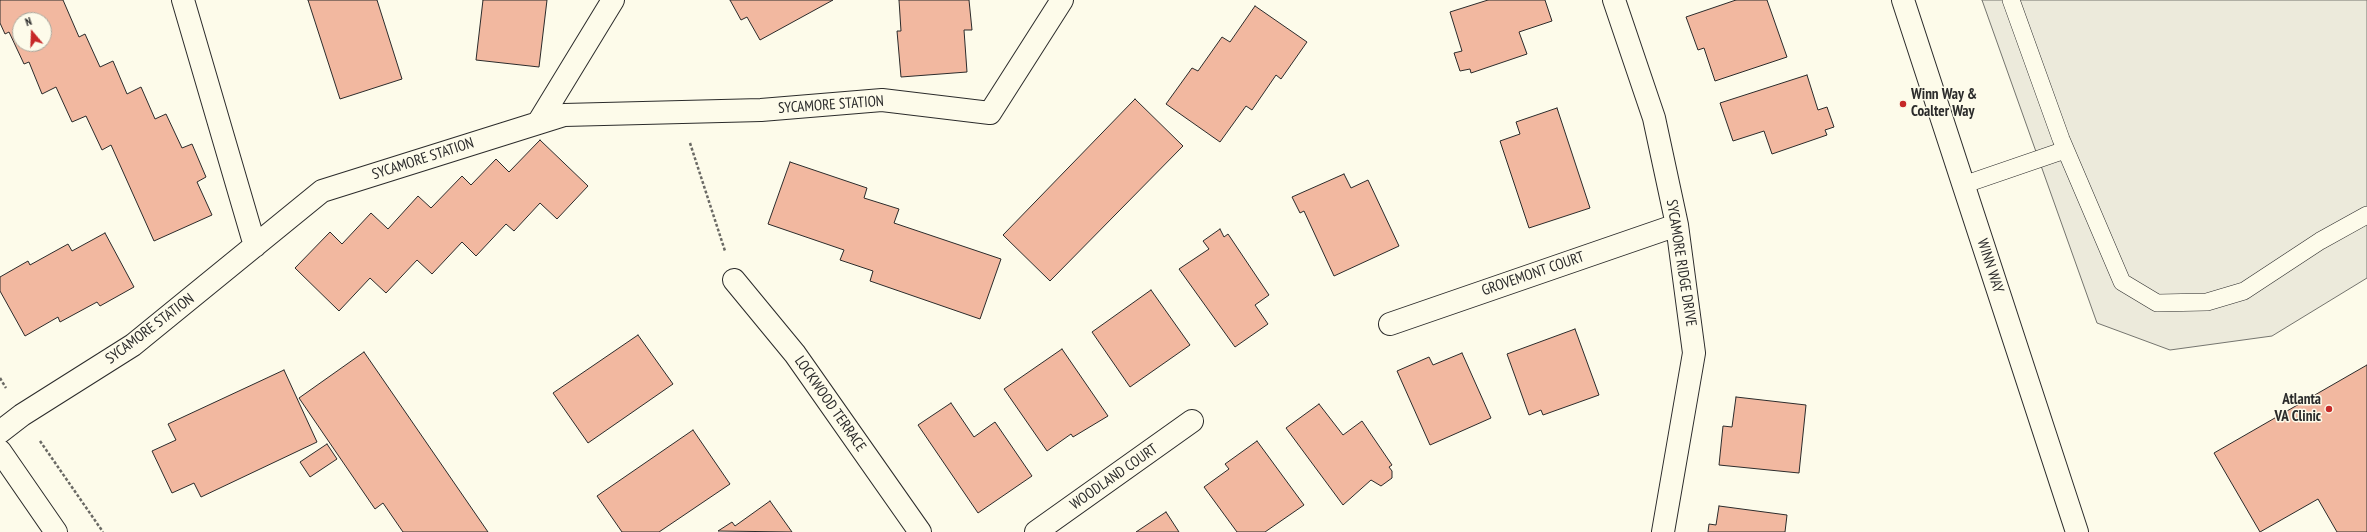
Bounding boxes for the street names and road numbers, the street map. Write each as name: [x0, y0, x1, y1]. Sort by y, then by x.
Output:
street label: SYCAMORE STATION: [777, 92, 885, 118]
street label: SYCAMORE STATION: [370, 134, 476, 184]
street label: SYCAMORE RIDGE DRIVE: [1662, 198, 1700, 328]
street label: WINN WAY: [1973, 237, 2007, 295]
street label: GROVEMONT COURT: [1480, 248, 1586, 300]
street label: SYCAMORE STATION: [102, 290, 198, 368]
street label: LOCKWOOD TERRACE: [790, 353, 870, 455]
street label: WOODLAND COURT: [1067, 440, 1161, 514]

